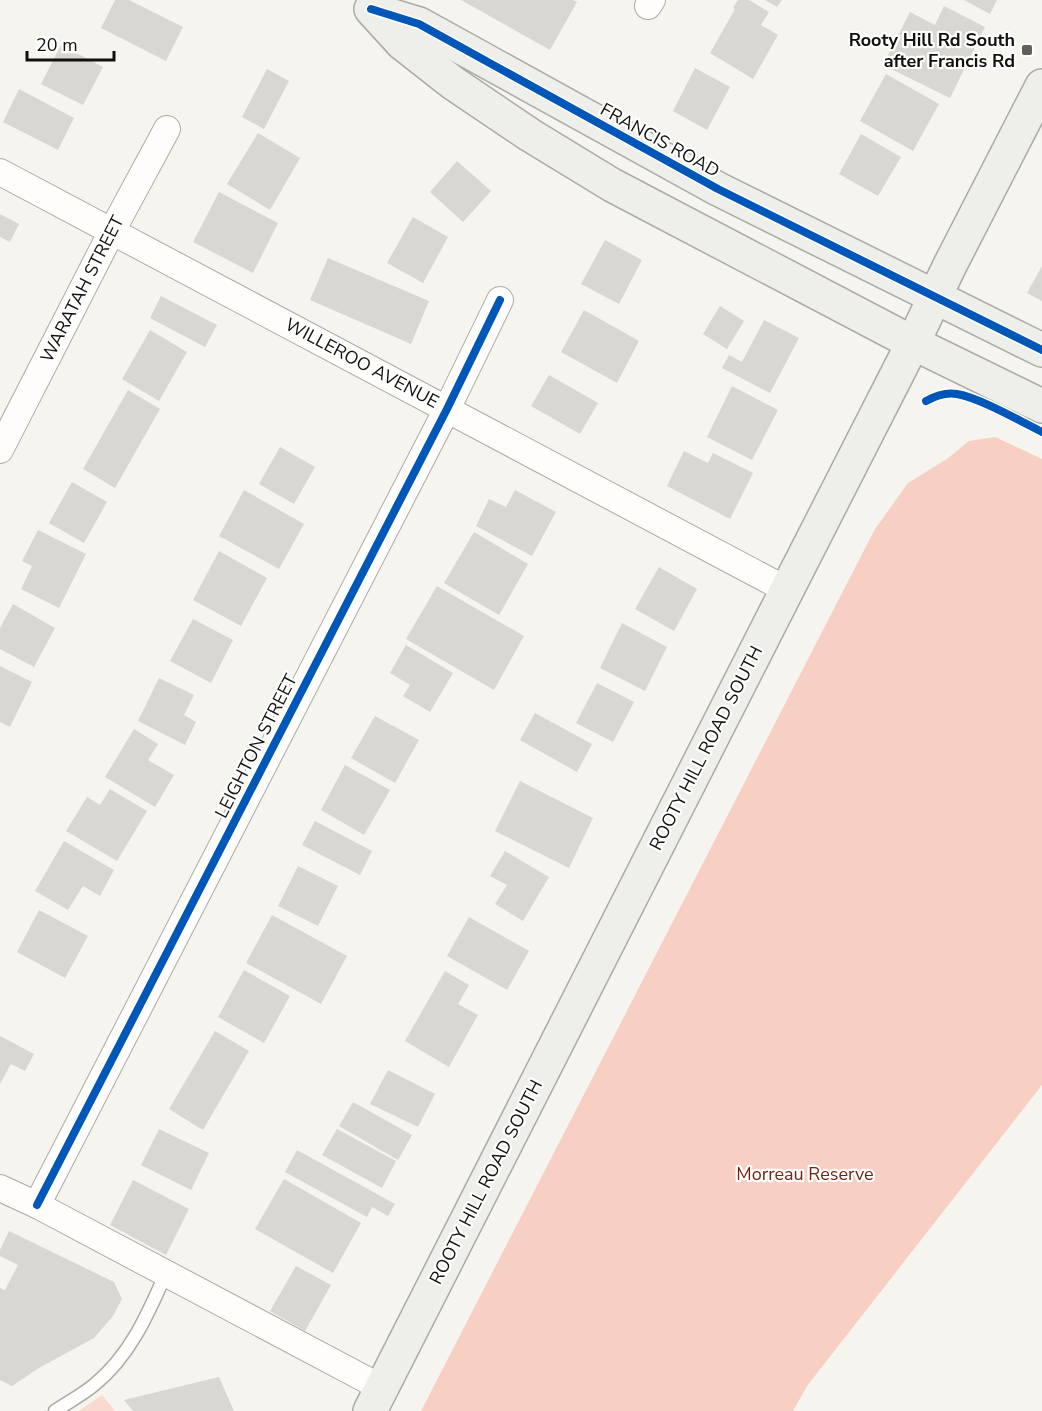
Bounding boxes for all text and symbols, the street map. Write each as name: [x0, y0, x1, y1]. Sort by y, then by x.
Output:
scale bar: [27, 24, 114, 62]
place label: Rooty Hill Rd South after Francis Rd: [849, 28, 1015, 73]
text: 20 m: [36, 33, 78, 57]
marker: Rooty Hill Rd South after Francis Rd: [1020, 43, 1034, 57]
street label: FRANCIS ROAD: [596, 97, 724, 183]
street label: WARATAH STREET: [35, 211, 129, 366]
street label: WILLEROO AVENUE: [281, 312, 443, 414]
street label: ROOTY HILL ROAD SOUTH: [644, 642, 768, 854]
street label: LEIGHTON STREET: [209, 670, 303, 822]
street label: ROOTY HILL ROAD SOUTH: [424, 1076, 548, 1288]
park label: Morreau Reserve: [736, 1162, 874, 1186]

